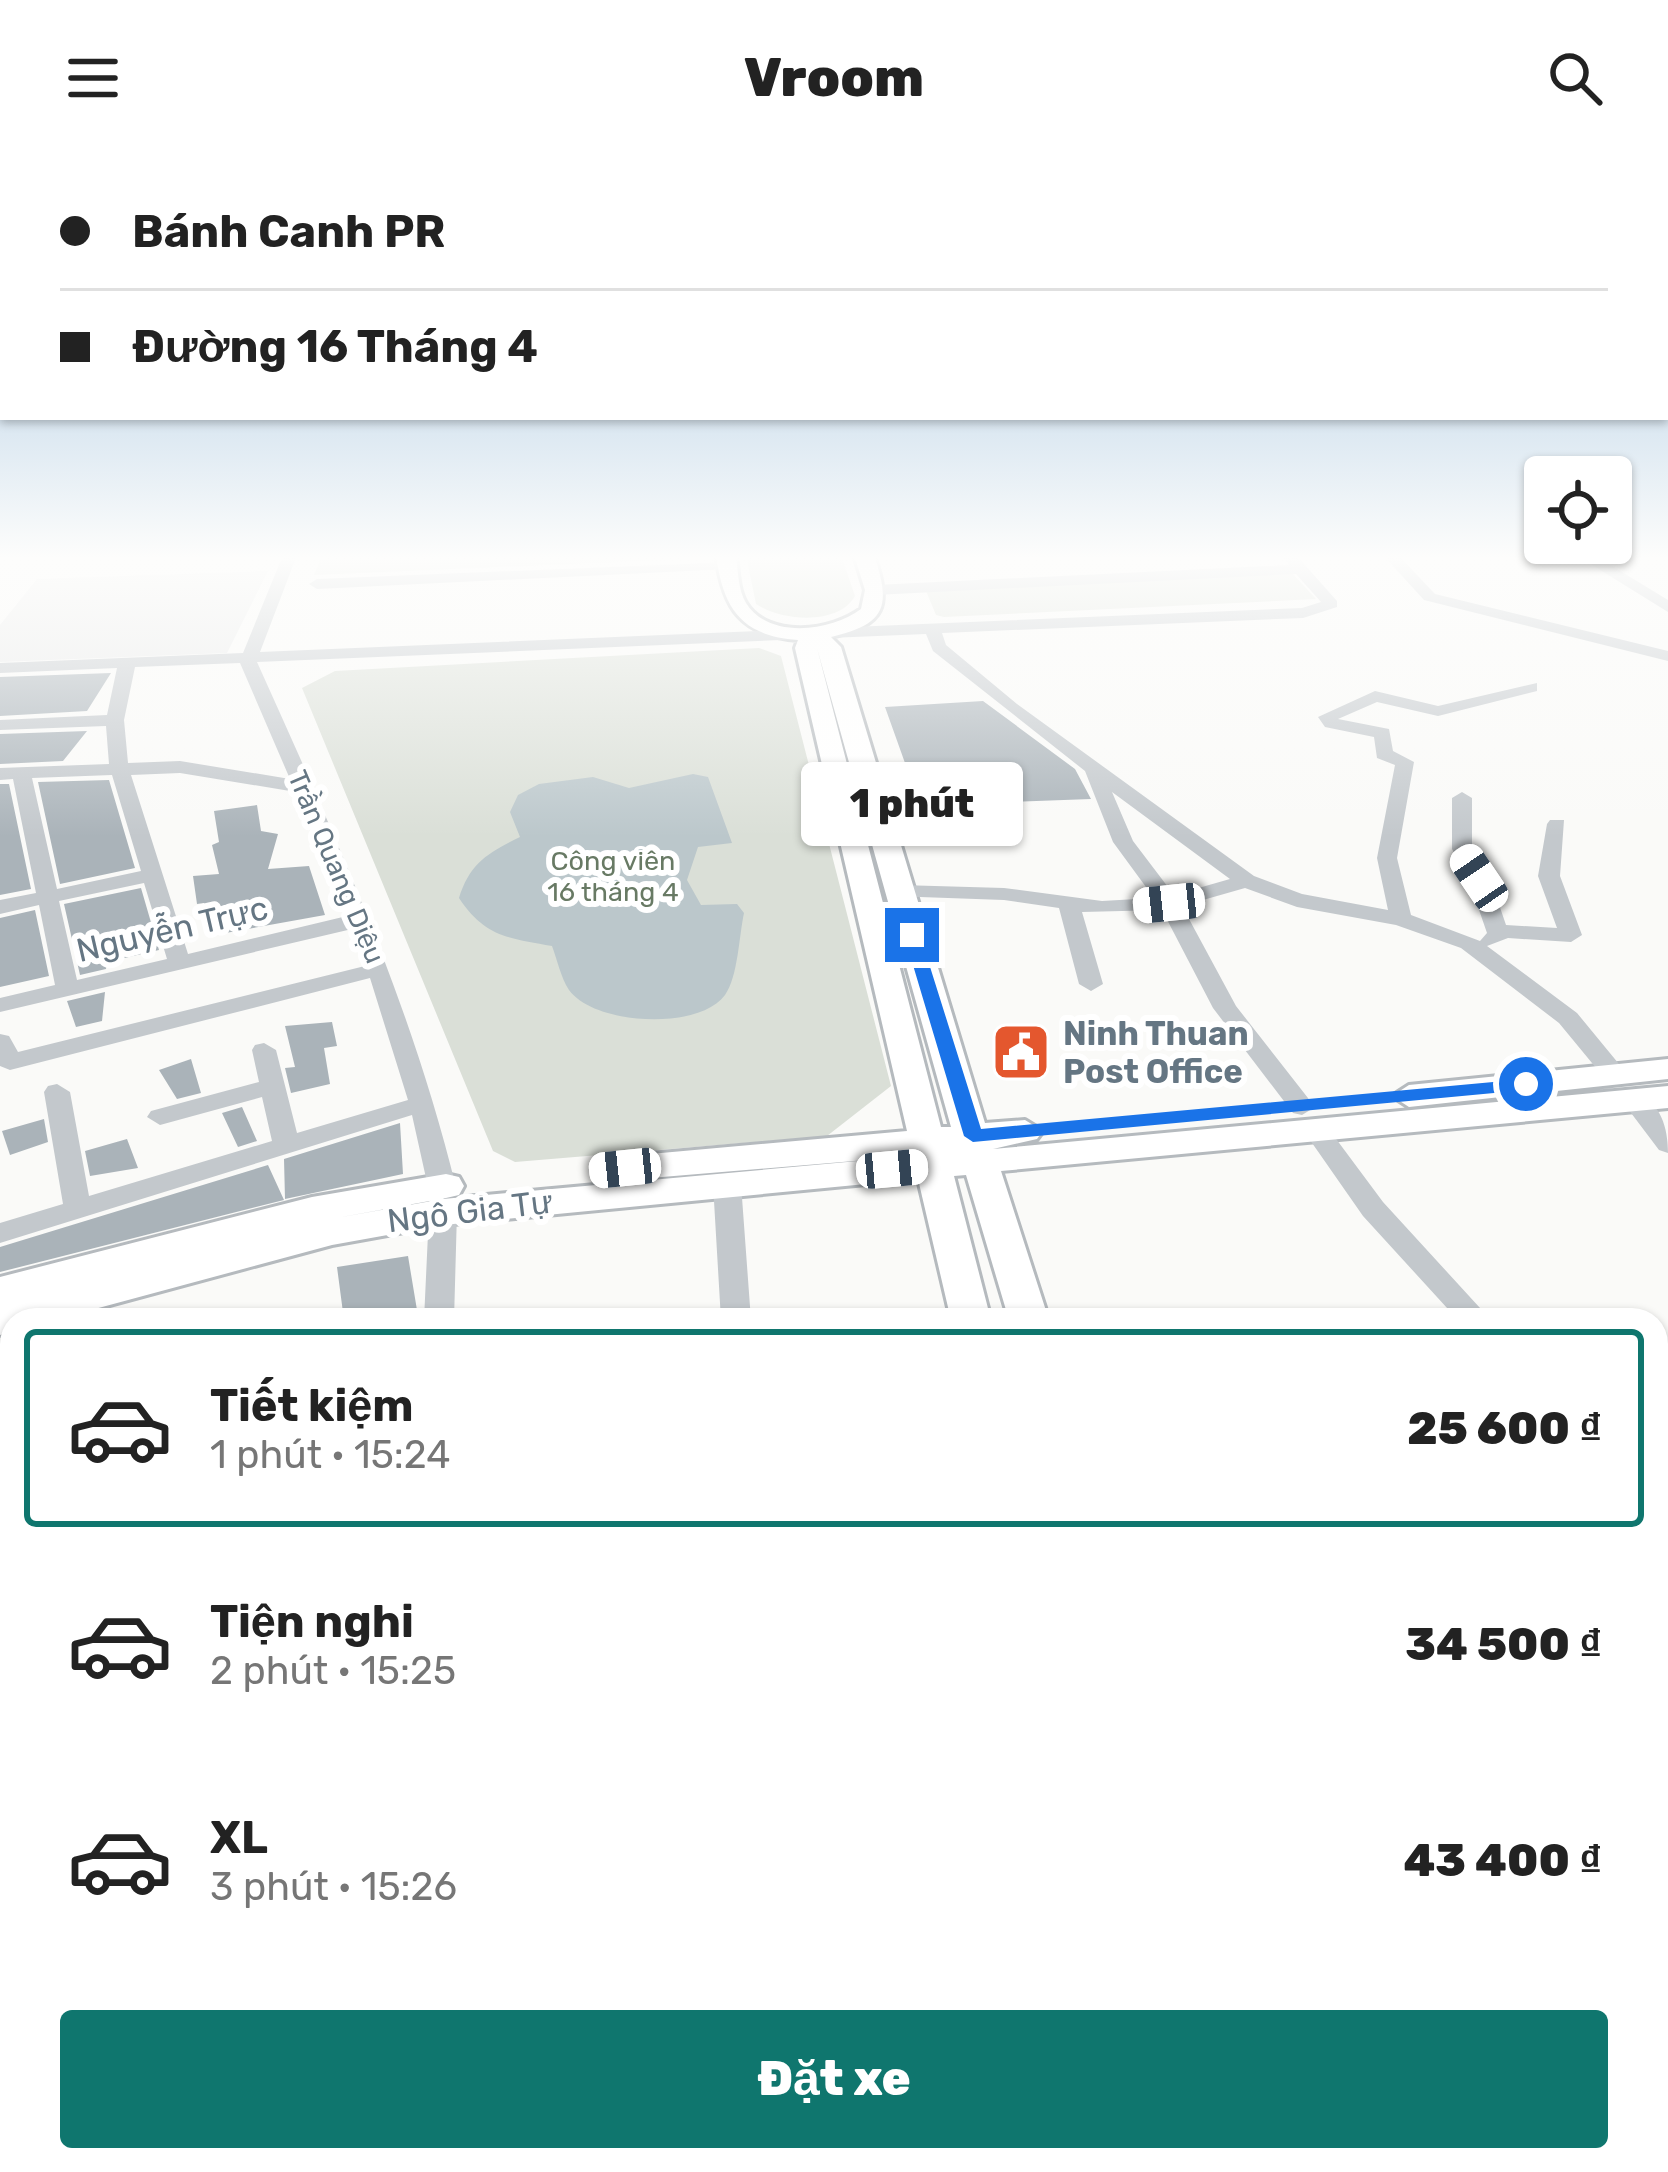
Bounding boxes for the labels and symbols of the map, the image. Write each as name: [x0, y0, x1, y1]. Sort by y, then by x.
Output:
callout: 1 phút: [801, 761, 1023, 845]
street label: Trần Quang Diệu: [281, 766, 392, 968]
car: [1444, 838, 1514, 918]
park label: Công viên 16 tháng 4: [547, 845, 679, 908]
car: [1131, 881, 1207, 925]
street label: Nguyễn Trực: [73, 888, 271, 970]
route end: [885, 908, 939, 962]
place label: Ninh Thuan Post Office: [1063, 1014, 1249, 1091]
public building icon: Ninh Thuan Post Office: [990, 1021, 1052, 1083]
route start: [1499, 1057, 1553, 1111]
car: [587, 1146, 663, 1190]
car: [855, 1148, 929, 1190]
street label: Ngô Gia Tự: [385, 1181, 555, 1241]

